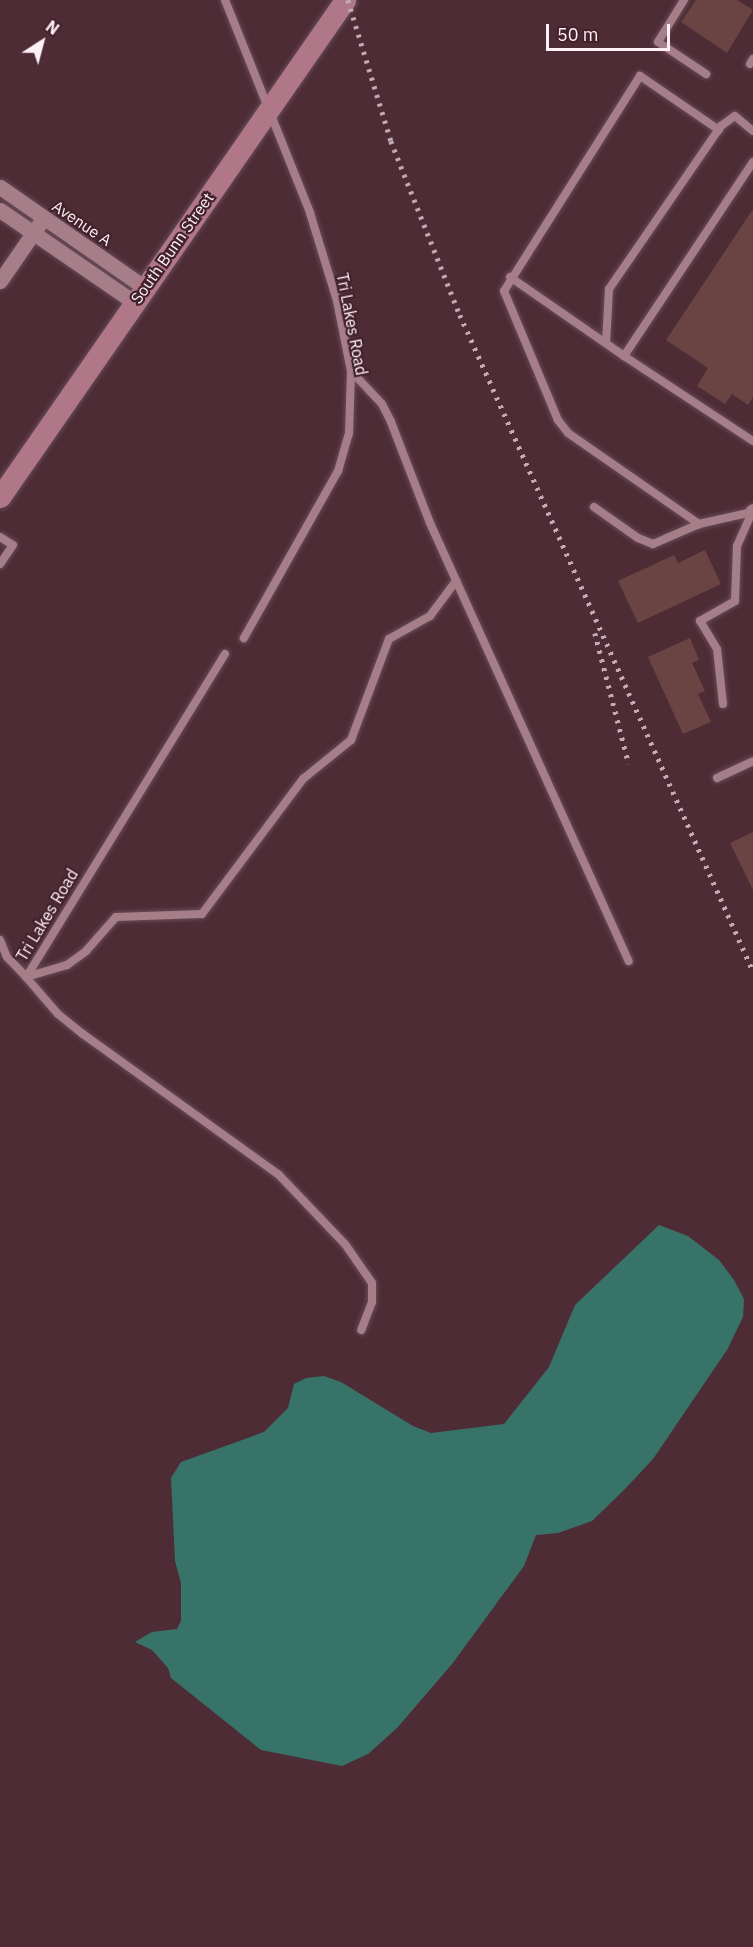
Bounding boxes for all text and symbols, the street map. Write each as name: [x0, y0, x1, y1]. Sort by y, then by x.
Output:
north arrow: [12, 12, 72, 72]
scale bar: [549, 12, 674, 50]
text: N: [42, 16, 63, 39]
text: 50 m: [557, 23, 599, 46]
street label: South Bunn Street: [127, 189, 217, 307]
street label: Avenue A: [49, 196, 115, 250]
street label: Tri Lakes Road: [333, 271, 371, 377]
street label: Tri Lakes Road: [12, 866, 82, 964]

